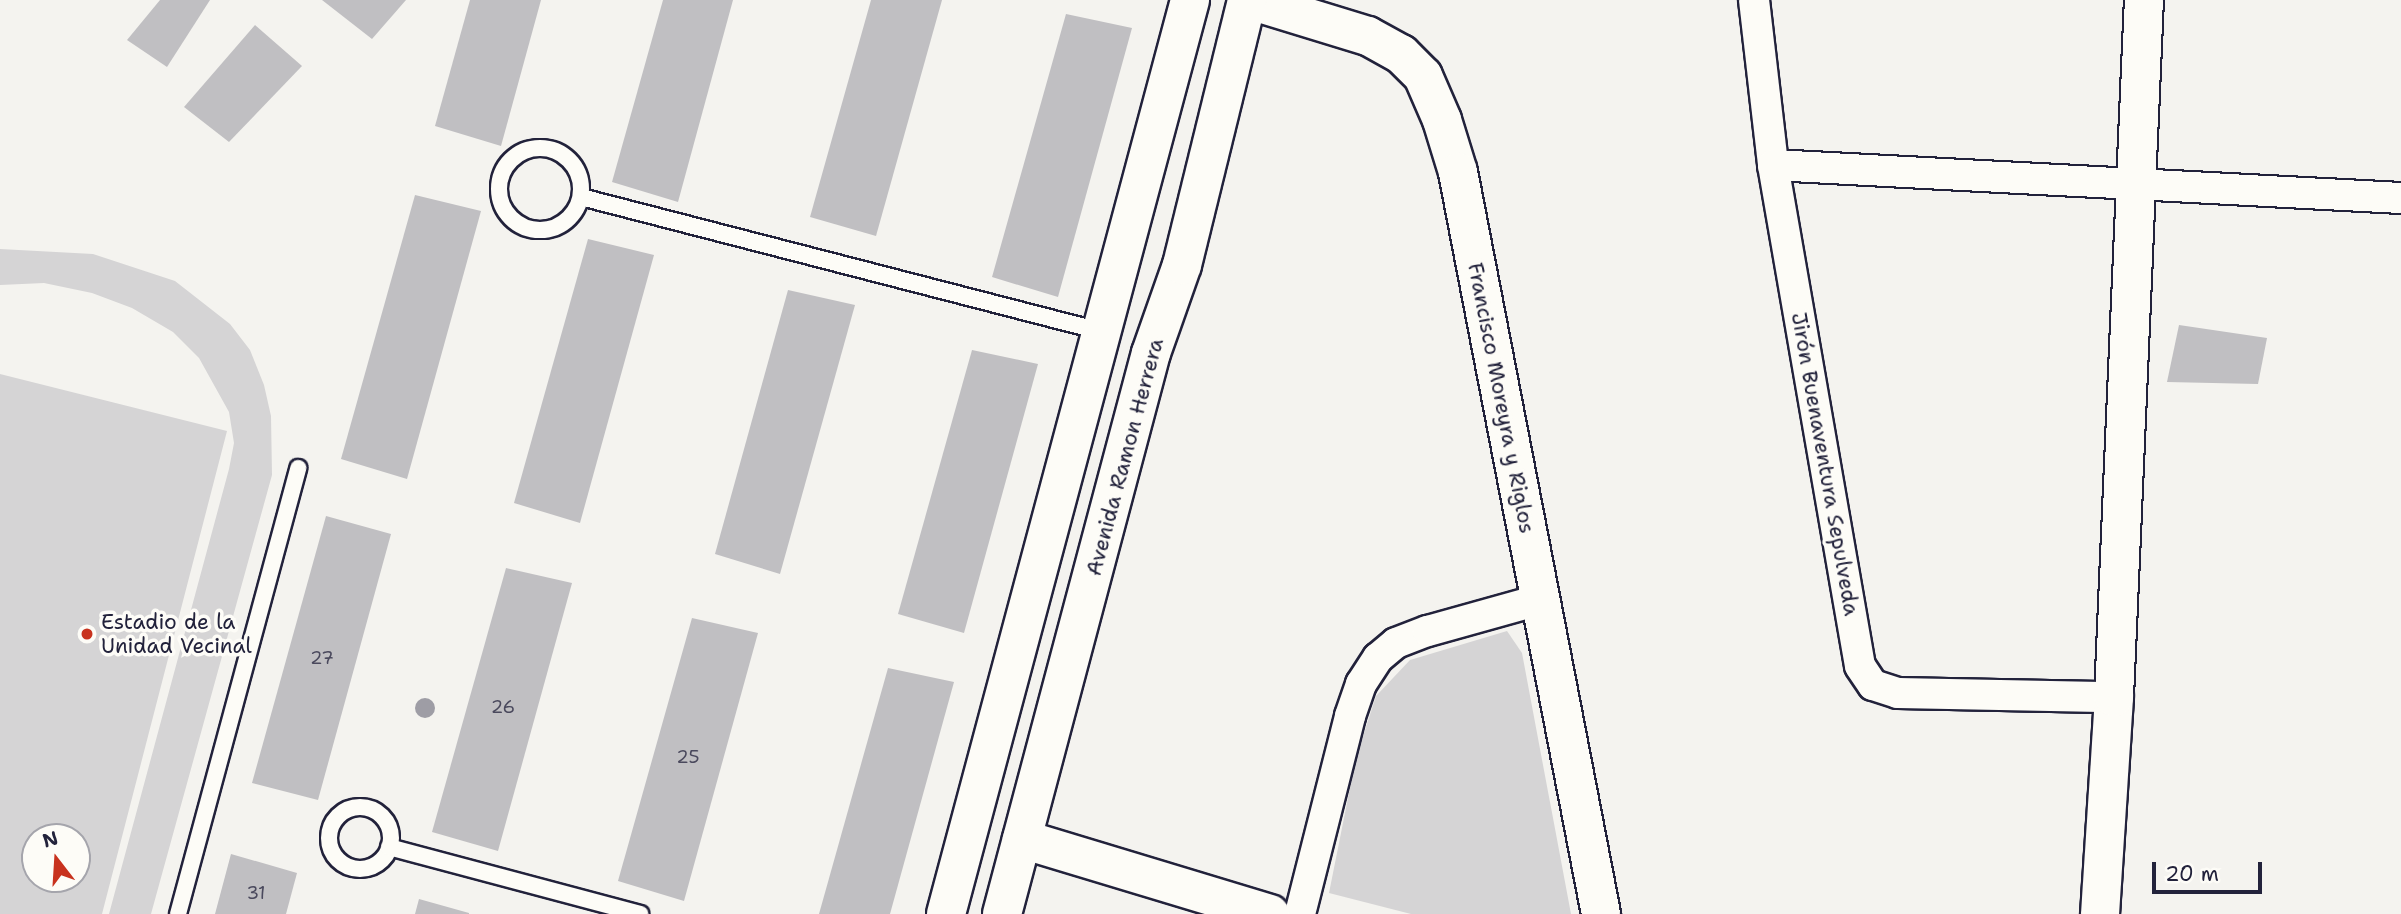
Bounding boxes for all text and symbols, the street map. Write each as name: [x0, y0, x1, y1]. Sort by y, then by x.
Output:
street label: Francisco Moreyra y Riglos: [1462, 261, 1540, 535]
street label: Jirón Buenaventura Sepulveda: [1786, 310, 1864, 618]
street label: Avenida Ramon Herrera: [1081, 335, 1169, 579]
place label: Estadio de la Unidad Vecinal: [101, 609, 252, 659]
marker: Estadio de la Unidad Vecinal: [79, 626, 95, 642]
house number: 27: [310, 647, 334, 669]
house number: 26: [491, 696, 515, 718]
house number: 25: [676, 746, 700, 768]
north arrow: [21, 823, 91, 893]
text: N: [39, 825, 61, 854]
scale bar: [2156, 848, 2266, 892]
text: 20 m: [2165, 860, 2219, 888]
house number: 31: [246, 882, 266, 904]

